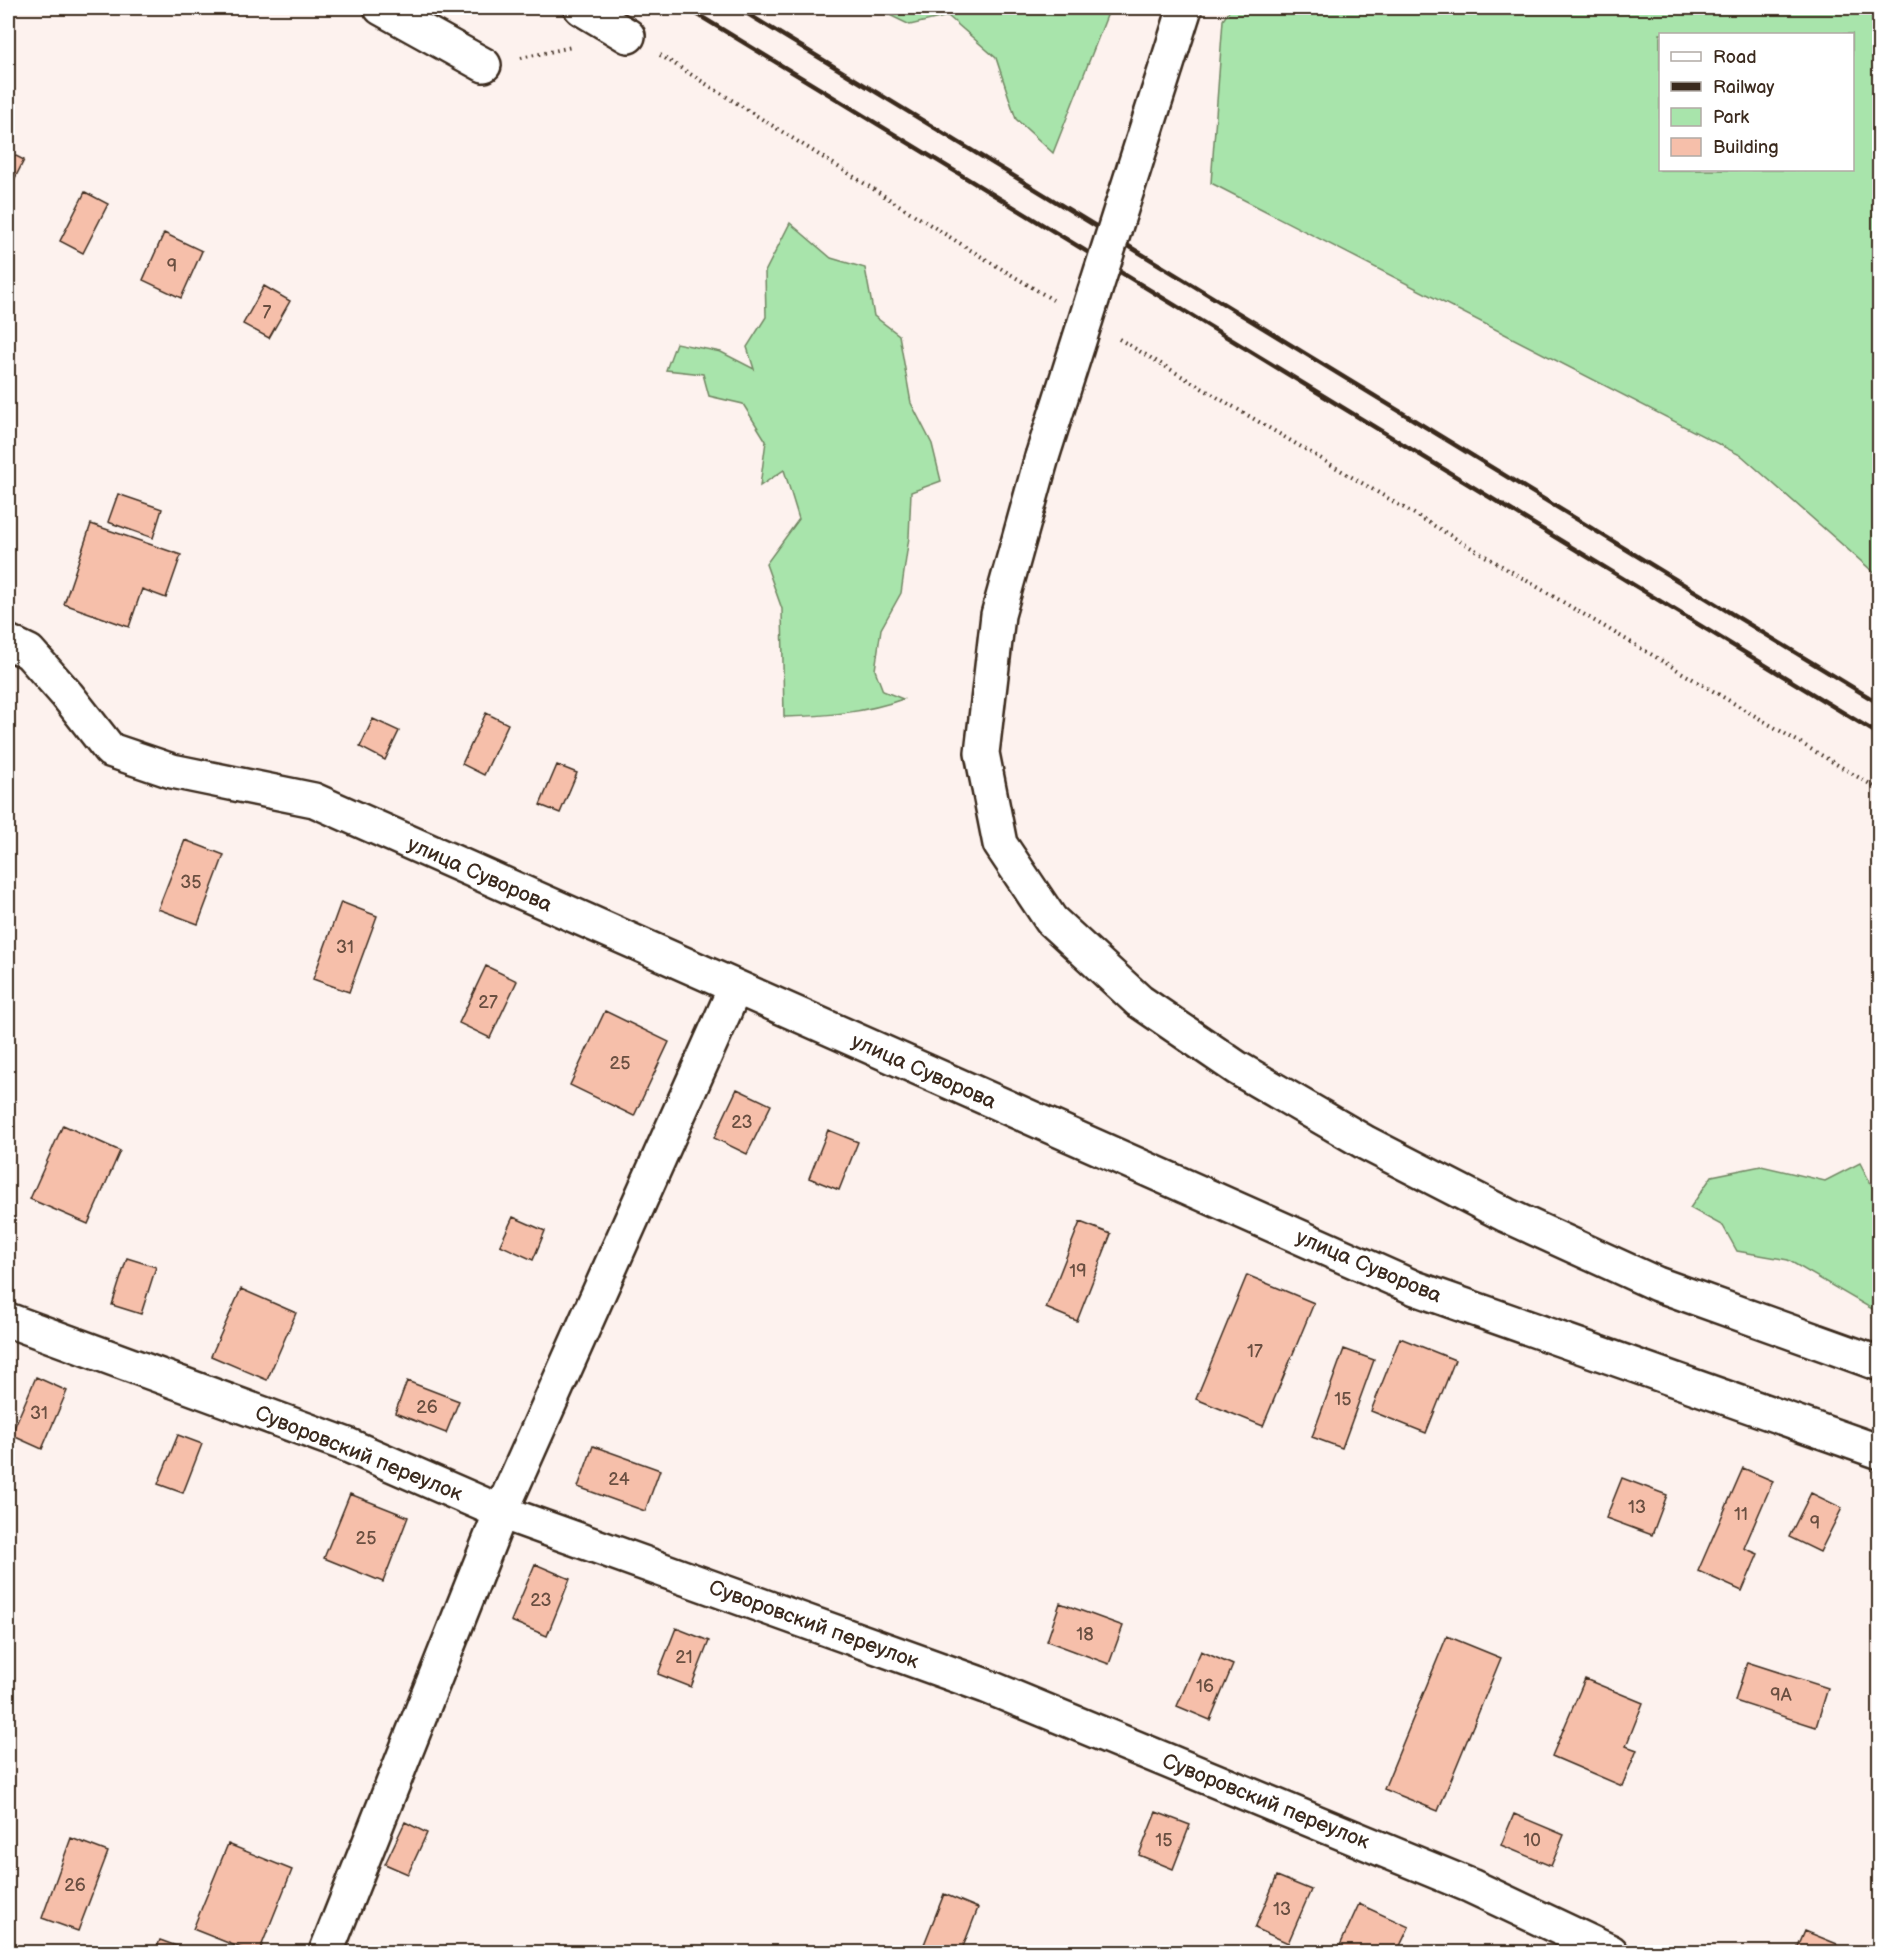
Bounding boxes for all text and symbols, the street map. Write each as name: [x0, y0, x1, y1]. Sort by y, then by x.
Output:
legend: [1659, 33, 1854, 171]
text: Road: [1713, 47, 1757, 68]
text: Railway: [1713, 77, 1775, 98]
text: Park: [1713, 107, 1749, 128]
text: Building: [1713, 137, 1779, 158]
house number: 9: [167, 256, 177, 277]
house number: 7: [263, 302, 272, 323]
street label: улица Суворова: [404, 831, 557, 918]
house number: 35: [180, 872, 202, 893]
house number: 31: [336, 937, 354, 958]
house number: 27: [478, 992, 498, 1013]
street label: улица Суворова: [848, 1028, 1001, 1115]
house number: 25: [610, 1053, 630, 1074]
house number: 23: [731, 1112, 753, 1133]
street label: улица Суворова: [1292, 1225, 1446, 1309]
house number: 19: [1069, 1261, 1087, 1282]
house number: 17: [1247, 1341, 1263, 1362]
house number: 15: [1334, 1389, 1352, 1410]
house number: 26: [416, 1397, 438, 1418]
street label: Суворовский переулок: [251, 1400, 466, 1507]
house number: 31: [30, 1403, 48, 1424]
house number: 24: [608, 1469, 630, 1490]
house number: 13: [1628, 1497, 1646, 1518]
house number: 11: [1734, 1504, 1748, 1525]
house number: 9: [1810, 1513, 1820, 1534]
house number: 25: [356, 1528, 376, 1549]
street label: Суворовский переулок: [705, 1575, 922, 1674]
house number: 23: [530, 1590, 552, 1611]
house number: 18: [1076, 1624, 1094, 1645]
house number: 21: [675, 1647, 693, 1668]
house number: 16: [1196, 1676, 1214, 1697]
house number: 9А: [1770, 1685, 1792, 1706]
street label: Суворовский переулок: [1158, 1748, 1373, 1855]
house number: 15: [1155, 1830, 1173, 1851]
house number: 10: [1523, 1830, 1541, 1851]
house number: 26: [64, 1875, 86, 1896]
house number: 13: [1273, 1899, 1291, 1920]

